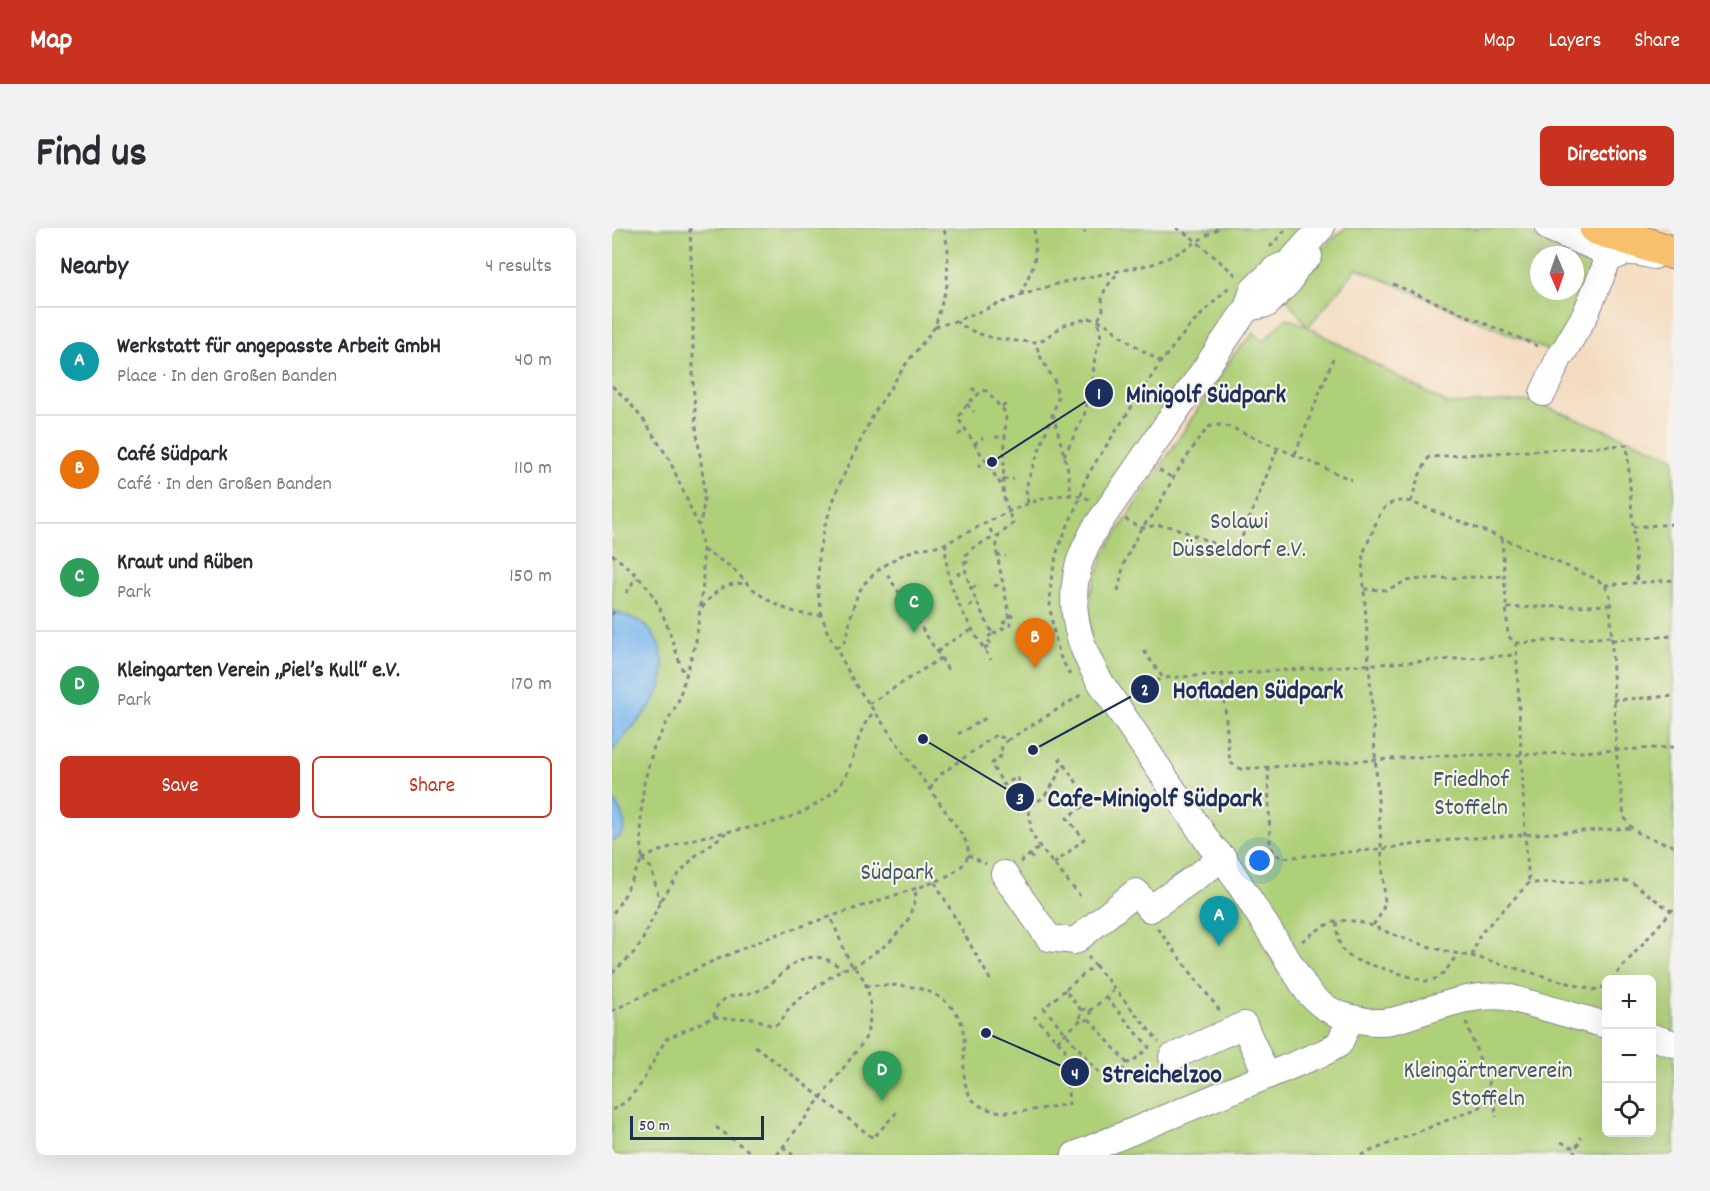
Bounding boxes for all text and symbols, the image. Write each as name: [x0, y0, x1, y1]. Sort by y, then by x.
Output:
text: Map: [30, 22, 72, 62]
text: Map: [1484, 27, 1515, 57]
text: Layers: [1548, 27, 1601, 57]
text: Share: [1634, 27, 1680, 57]
text: Find us: [36, 126, 147, 186]
button: Directions: [1540, 126, 1674, 186]
north arrow: [1530, 246, 1584, 300]
text: Nearby: [60, 249, 128, 286]
text: 4 results: [485, 253, 552, 281]
text: Werkstatt für angepasste Arbeit GmbH: [117, 332, 441, 363]
text: A: [74, 347, 85, 375]
text: 40 m: [514, 347, 552, 375]
text: Place · In den Großen Banden: [117, 363, 337, 391]
callout: Minigolf Südpark: [1084, 371, 1298, 415]
text: Minigolf Südpark: [1126, 378, 1287, 415]
text: 1: [1097, 383, 1101, 408]
text: Café Südpark: [117, 440, 228, 471]
text: B: [75, 455, 84, 483]
text: 110 m: [514, 455, 552, 483]
text: Café · In den Großen Banden: [117, 471, 332, 499]
park label: Solawi Düsseldorf e.V.: [1172, 506, 1306, 568]
text: Kraut und Rüben: [117, 548, 253, 579]
text: C: [75, 563, 84, 591]
text: 150 m: [509, 563, 552, 591]
text: Park: [117, 579, 151, 607]
pin: C: [894, 584, 934, 633]
pin: B: [1016, 618, 1054, 668]
text: Kleingarten Verein „Piel’s Kull“ e.V.: [117, 656, 400, 687]
callout: Hofladen Südpark: [1130, 667, 1355, 711]
text: D: [74, 671, 85, 699]
text: 170 m: [511, 671, 552, 699]
text: Hofladen Südpark: [1172, 674, 1344, 711]
text: 2: [1141, 679, 1149, 704]
text: Park: [117, 687, 151, 715]
button: Save: [60, 756, 300, 818]
button: Share: [312, 756, 552, 818]
park label: Friedhof Stoffeln: [1433, 764, 1510, 826]
callout: Cafe-Minigolf Südpark: [1005, 775, 1274, 819]
text: Cafe-Minigolf Südpark: [1048, 782, 1263, 819]
text: 3: [1016, 788, 1024, 813]
your location: [1245, 846, 1274, 875]
park label: Südpark: [860, 857, 934, 891]
pin: A: [1200, 896, 1238, 946]
map controls: [1602, 975, 1656, 1137]
button: +: [1602, 975, 1656, 1029]
button: −: [1602, 1029, 1656, 1083]
callout: Streichelzoo: [1060, 1050, 1234, 1094]
pin: D: [862, 1052, 902, 1101]
park label: Kleingärtnerverein Stoffeln: [1403, 1055, 1573, 1117]
text: Streichelzoo: [1102, 1058, 1222, 1095]
text: 4: [1071, 1063, 1079, 1088]
button: locate: [1602, 1083, 1656, 1137]
scale bar: [630, 1113, 764, 1140]
text: 50 m: [639, 1115, 670, 1138]

